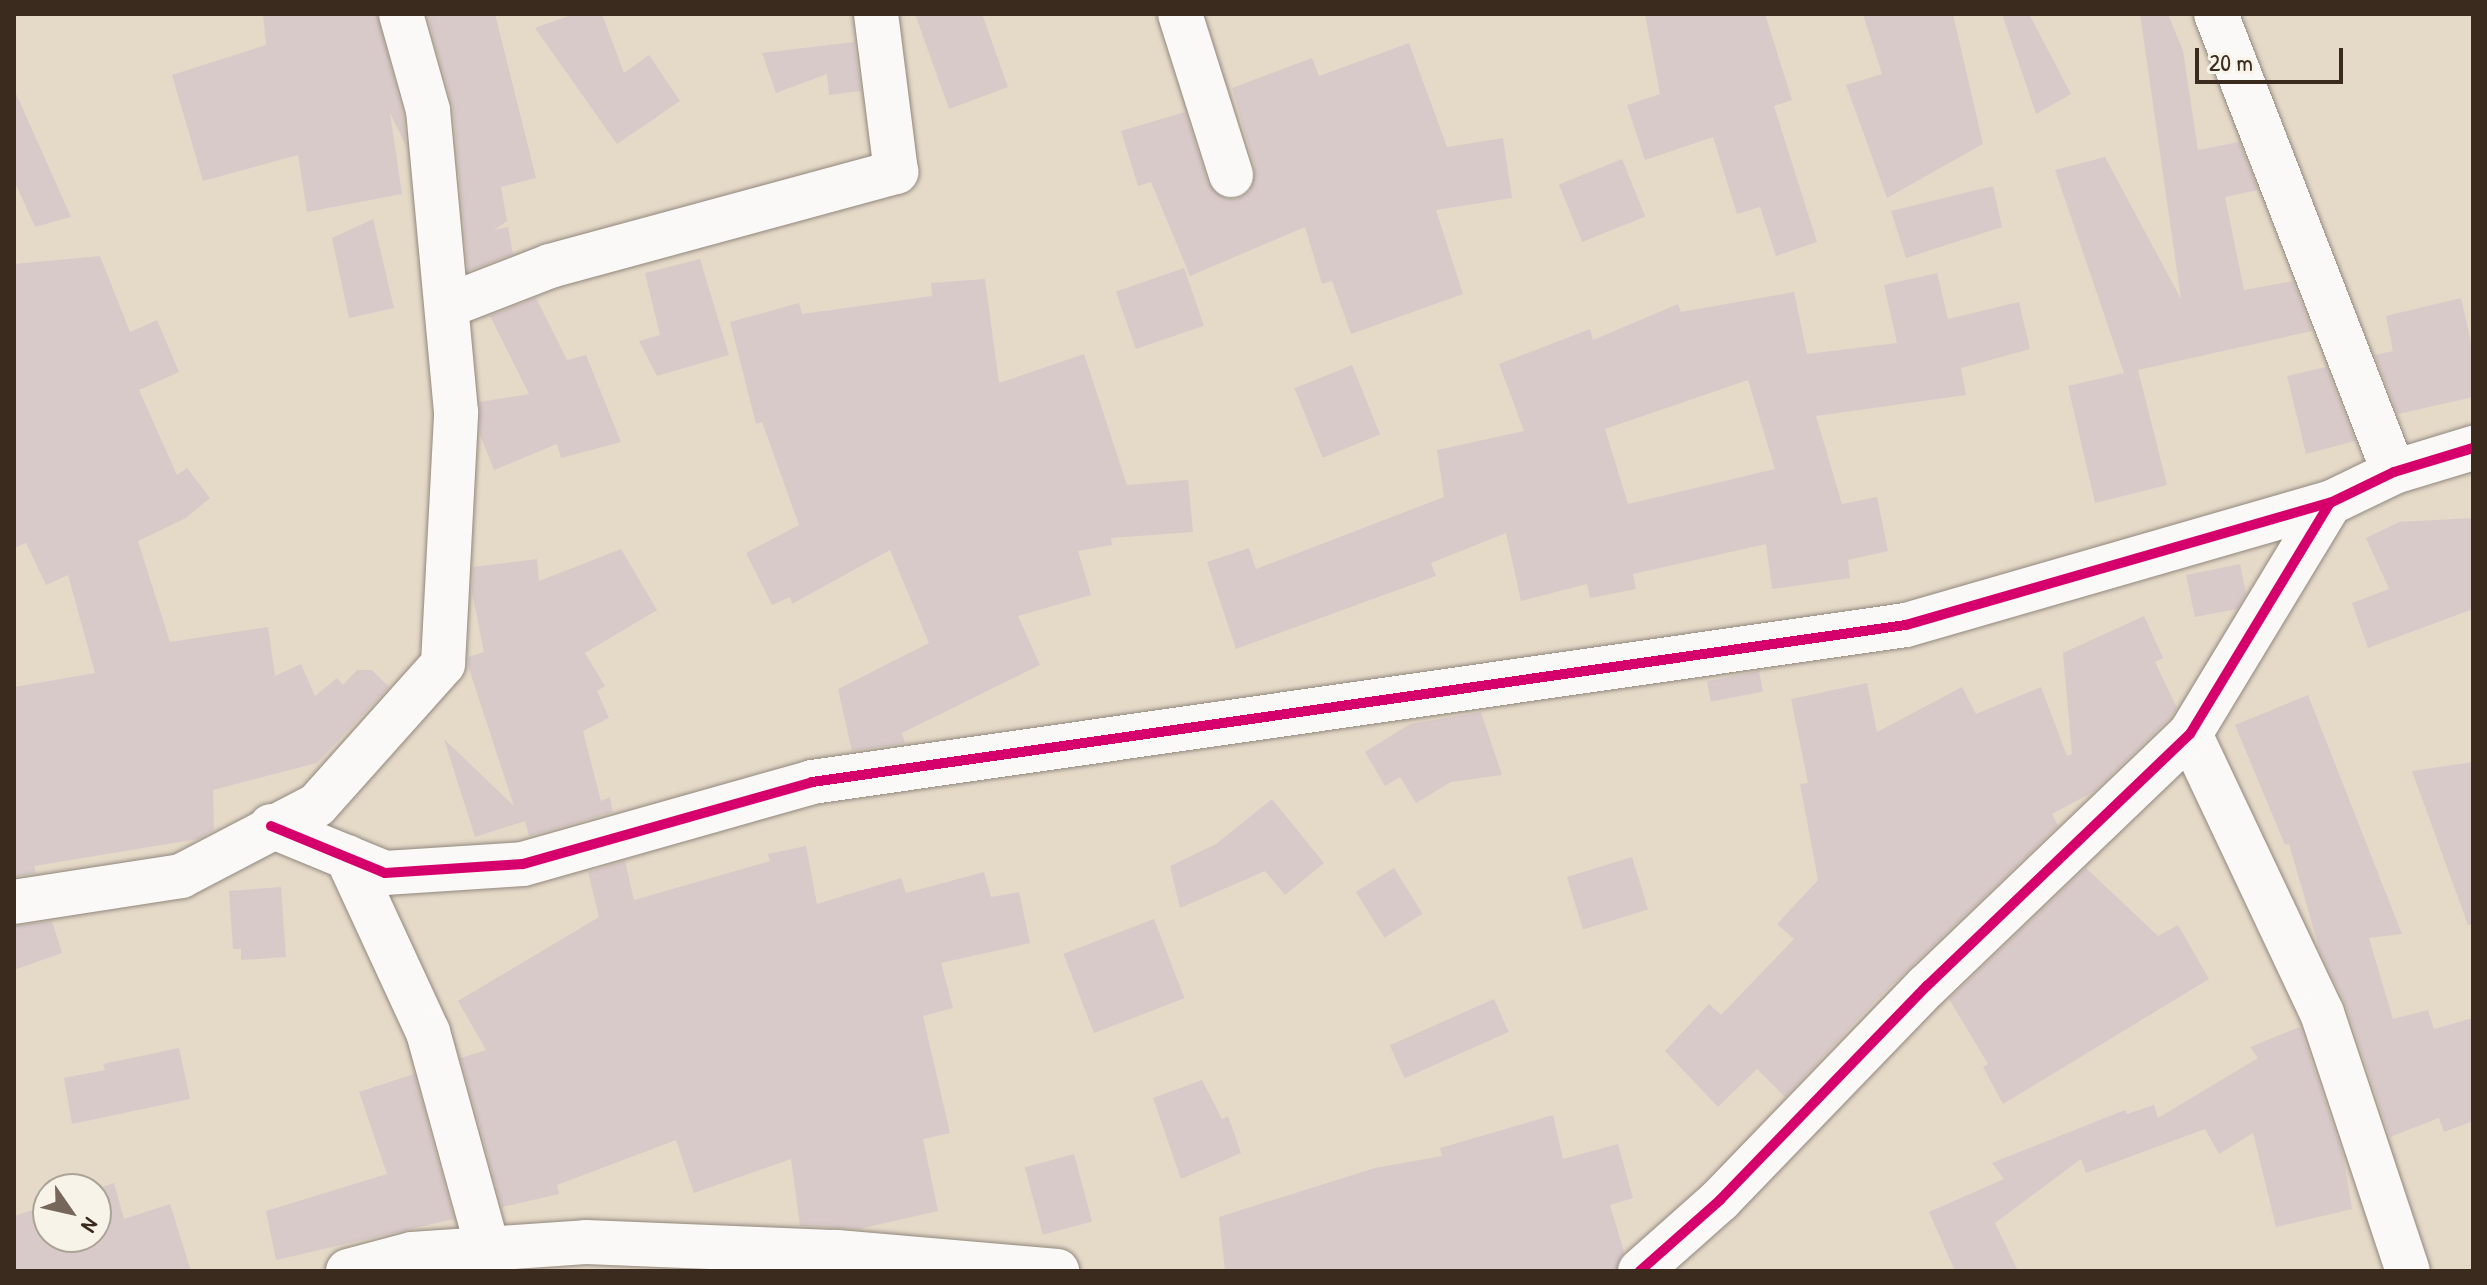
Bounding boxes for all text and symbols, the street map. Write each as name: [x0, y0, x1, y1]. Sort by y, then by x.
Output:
scale bar: [2199, 32, 2347, 82]
text: 20 m: [2209, 46, 2253, 78]
north arrow: [32, 1173, 112, 1253]
text: N: [75, 1212, 106, 1239]

